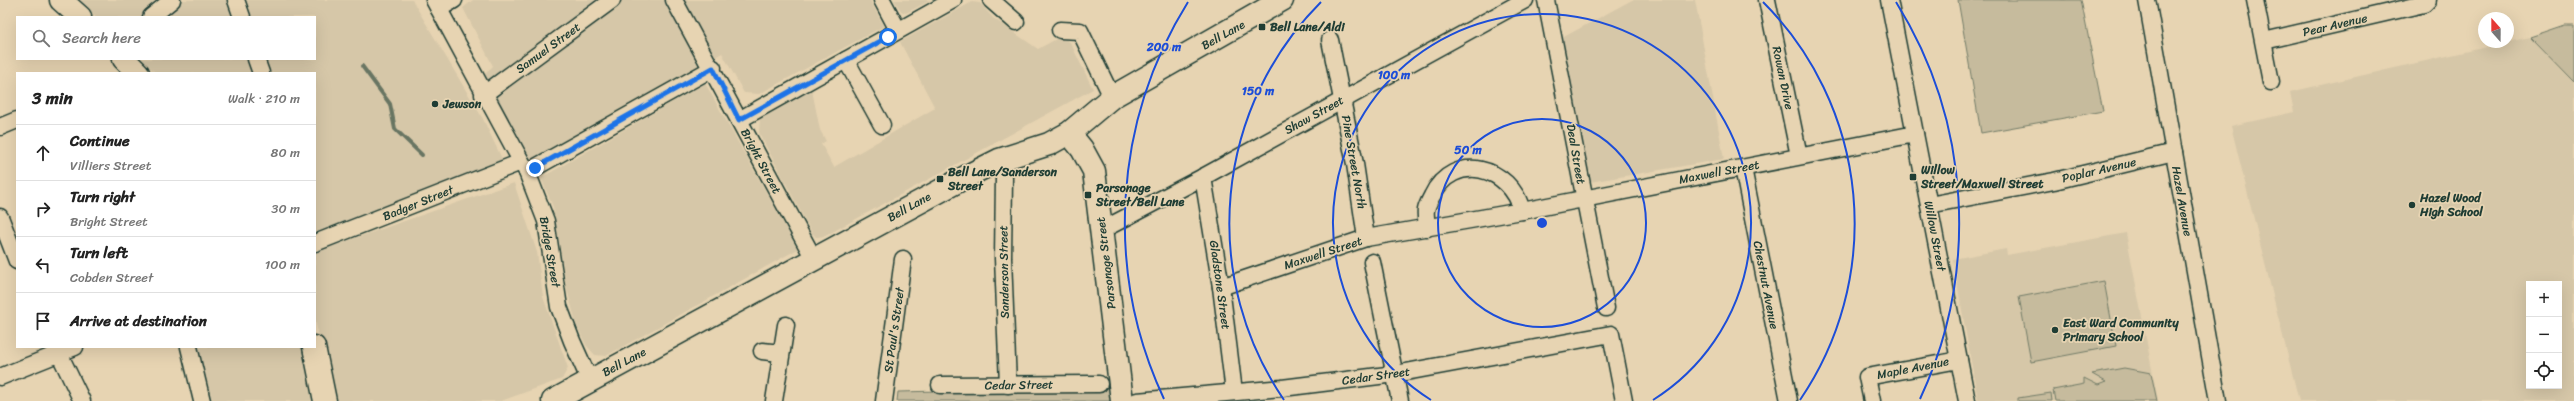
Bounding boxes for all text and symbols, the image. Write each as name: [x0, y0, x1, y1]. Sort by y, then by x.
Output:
street label: Pear Avenue: [2300, 7, 2370, 43]
north arrow: [2478, 12, 2514, 48]
street label: Bell Lane: [1197, 14, 1249, 56]
search box: [16, 16, 316, 60]
place label: Bell Lane/Aldi: [1270, 16, 1345, 38]
street label: Samuel Street: [511, 17, 585, 79]
marker: Bell Lane/Aldi: [1257, 22, 1267, 32]
text: Search here: [62, 25, 141, 51]
icon: search: [30, 27, 52, 49]
route start: [879, 28, 897, 46]
text: 200 m: [1146, 36, 1182, 58]
street label: Rowan Drive: [1766, 44, 1800, 112]
text: 100 m: [1378, 64, 1411, 86]
text: 150 m: [1242, 80, 1275, 102]
text: 3 min: [32, 83, 73, 113]
text: Walk · 210 m: [228, 87, 300, 110]
street label: Shaw Street: [1280, 89, 1348, 141]
place label: Jewson: [442, 93, 482, 115]
marker: Jewson: [430, 99, 440, 109]
street label: Pine Street North: [1335, 113, 1373, 211]
street label: Deal Street: [1560, 122, 1592, 186]
street label: Bright Street: [734, 124, 788, 198]
text: Continue: [70, 128, 130, 154]
text: 50 m: [1454, 139, 1482, 161]
text: 80 m: [271, 141, 300, 164]
icon: ahead: [32, 142, 54, 164]
street label: Poplar Avenue: [2060, 151, 2138, 189]
street label: Maxwell Street: [1677, 153, 1761, 191]
text: Villiers Street: [70, 154, 151, 177]
route end: [526, 159, 544, 177]
place label: Willow Street/Maxwell Street: [1920, 159, 2044, 195]
place label: Bell Lane/Sanderson Street: [947, 161, 1057, 197]
street label: Hazel Avenue: [2165, 164, 2199, 238]
marker: Willow Street/Maxwell Street: [1908, 172, 1918, 182]
marker: Bell Lane/Sanderson Street: [935, 174, 945, 184]
place label: Parsonage Street/Bell Lane: [1095, 177, 1185, 213]
street label: Badger Street: [379, 178, 458, 227]
text: Turn right: [70, 184, 135, 210]
street label: Bell Lane: [883, 186, 935, 228]
place label: Hazel Wood High School: [2419, 187, 2483, 223]
marker: Parsonage Street/Bell Lane: [1083, 190, 1093, 200]
text: 30 m: [271, 197, 300, 220]
icon: right: [32, 198, 54, 220]
street label: Willow Street: [1917, 199, 1953, 274]
marker: Hazel Wood High School: [2407, 200, 2417, 210]
text: Bright Street: [70, 210, 148, 233]
street label: Bridge Street: [533, 215, 567, 290]
street label: Parsonage Street: [1089, 216, 1123, 310]
centre of rings: [1535, 216, 1549, 230]
street label: Sanderson Street: [992, 225, 1016, 319]
street label: Maxwell Street: [1281, 230, 1365, 276]
street label: Gladstone Street: [1203, 239, 1237, 331]
street label: Chestnut Avenue: [1747, 239, 1785, 331]
text: Turn left: [70, 240, 128, 266]
text: 100 m: [265, 253, 300, 276]
icon: left: [32, 254, 54, 276]
text: Cobden Street: [70, 266, 153, 289]
map controls: [2526, 281, 2562, 389]
button: +: [2526, 281, 2562, 317]
street label: St Paul's Street: [877, 285, 911, 374]
text: Arrive at destination: [70, 308, 207, 334]
icon: arrive: [32, 310, 54, 332]
place label: East Ward Community Primary School: [2063, 312, 2180, 348]
button: −: [2526, 317, 2562, 353]
marker: East Ward Community Primary School: [2050, 325, 2060, 335]
street label: Bell Lane: [598, 341, 650, 383]
street label: Maple Avenue: [1875, 350, 1951, 386]
button: locate: [2526, 353, 2562, 389]
street label: Cedar Street: [1341, 360, 1411, 392]
street label: Cedar Street: [985, 373, 1053, 397]

